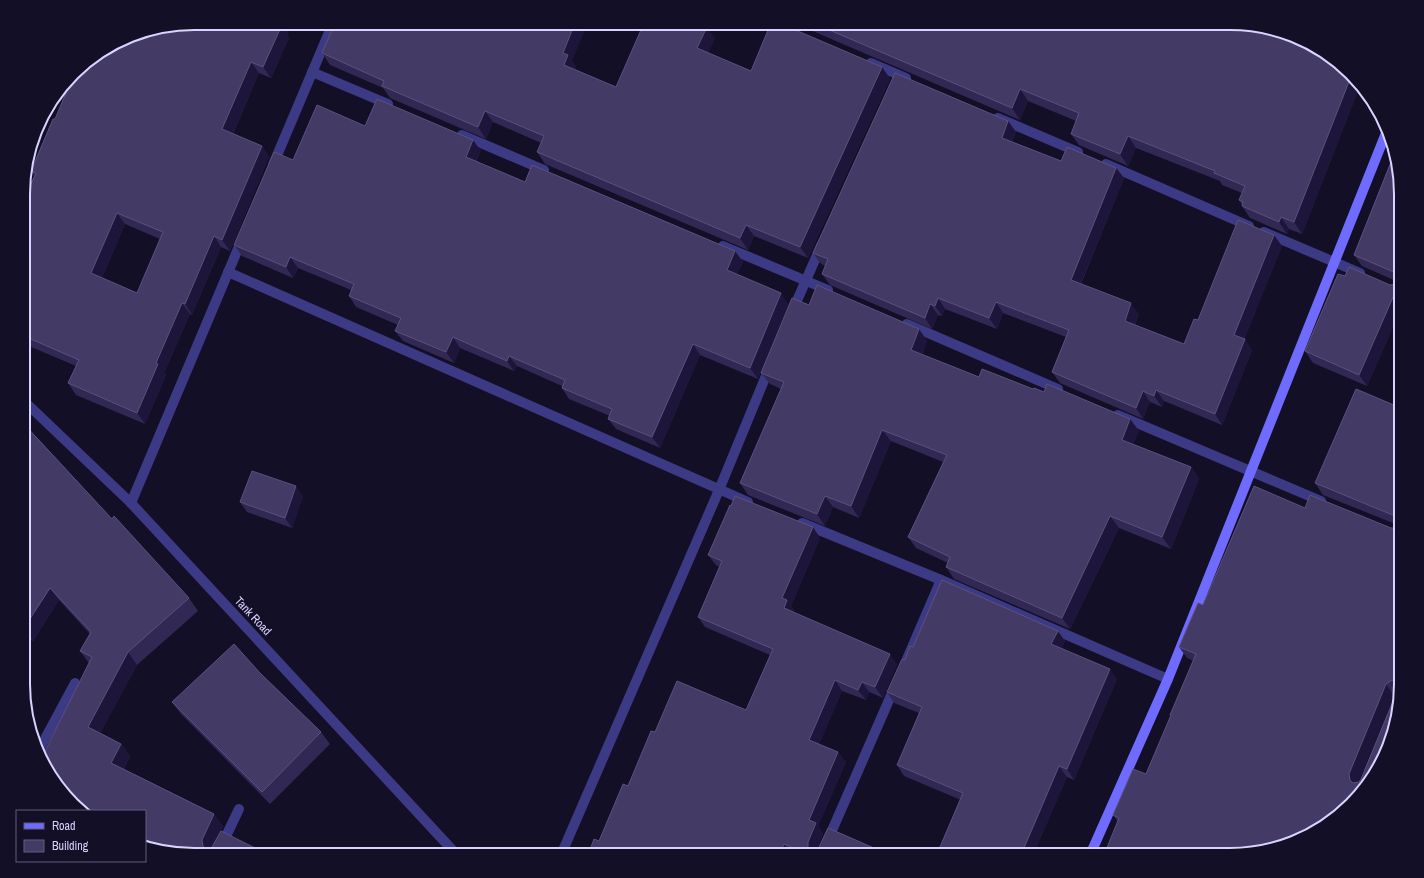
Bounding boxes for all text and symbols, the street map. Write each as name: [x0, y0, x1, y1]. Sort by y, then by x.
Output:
street label: Tank Road: [231, 593, 275, 639]
legend: [16, 810, 146, 862]
text: Road: [52, 818, 76, 834]
text: Building: [52, 838, 89, 854]

